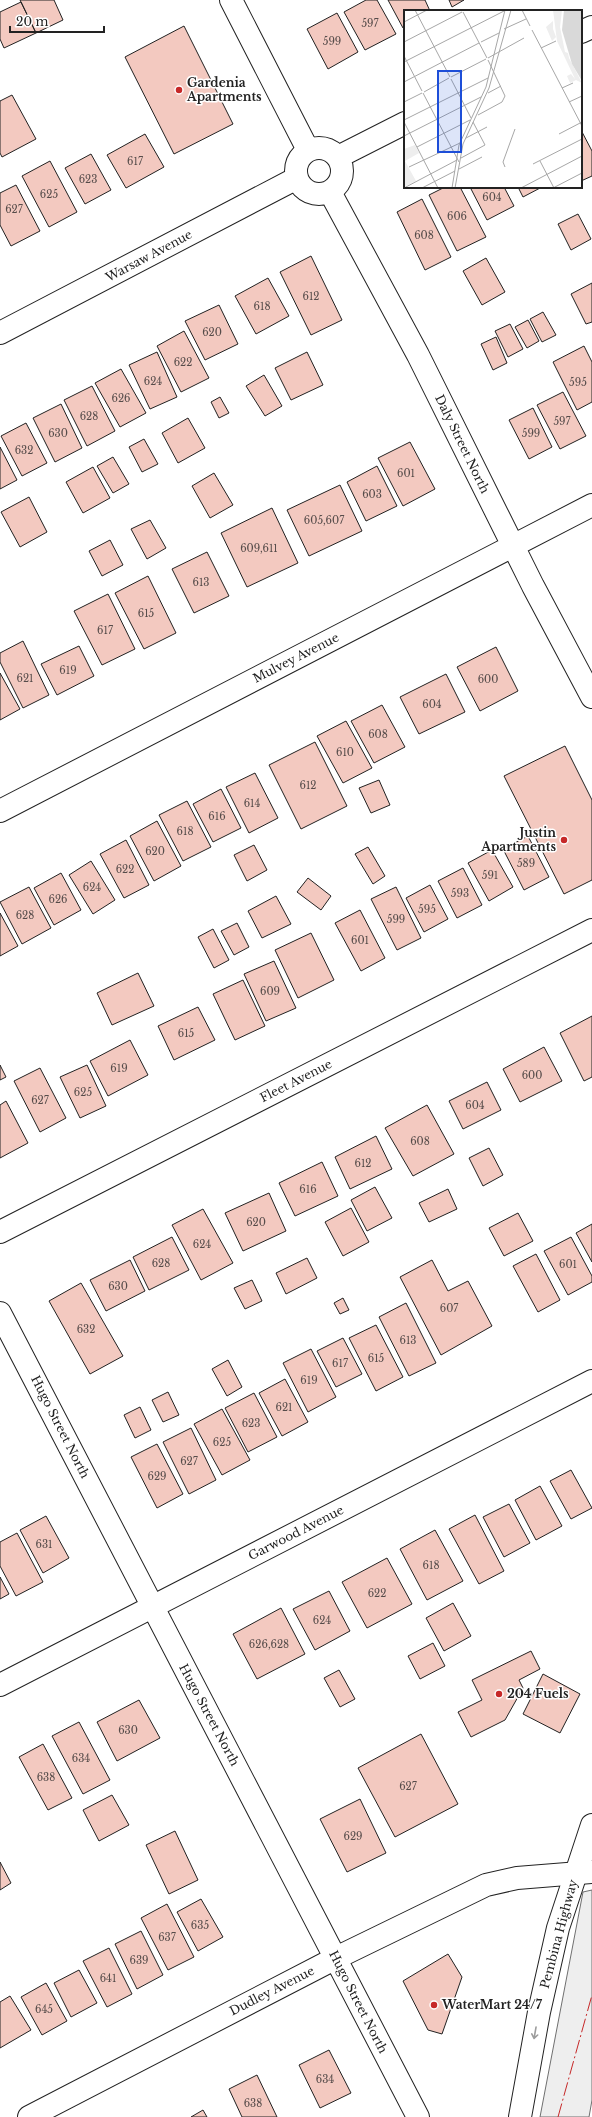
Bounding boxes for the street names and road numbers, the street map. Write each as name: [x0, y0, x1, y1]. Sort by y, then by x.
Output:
street label: Warsaw Avenue: [102, 226, 195, 285]
street label: Daly Street North: [432, 392, 493, 496]
street label: Mulvey Avenue: [250, 629, 341, 686]
street label: Fleet Avenue: [257, 1056, 334, 1105]
street label: Hugo Street North: [28, 1373, 93, 1481]
street label: Garwood Avenue: [245, 1502, 346, 1563]
street label: Hugo Street North: [176, 1661, 243, 1768]
street label: Pembina Highway: [537, 1877, 580, 1990]
street label: Hugo Street North: [326, 1948, 391, 2056]
street label: Dudley Avenue: [227, 1963, 317, 2018]

